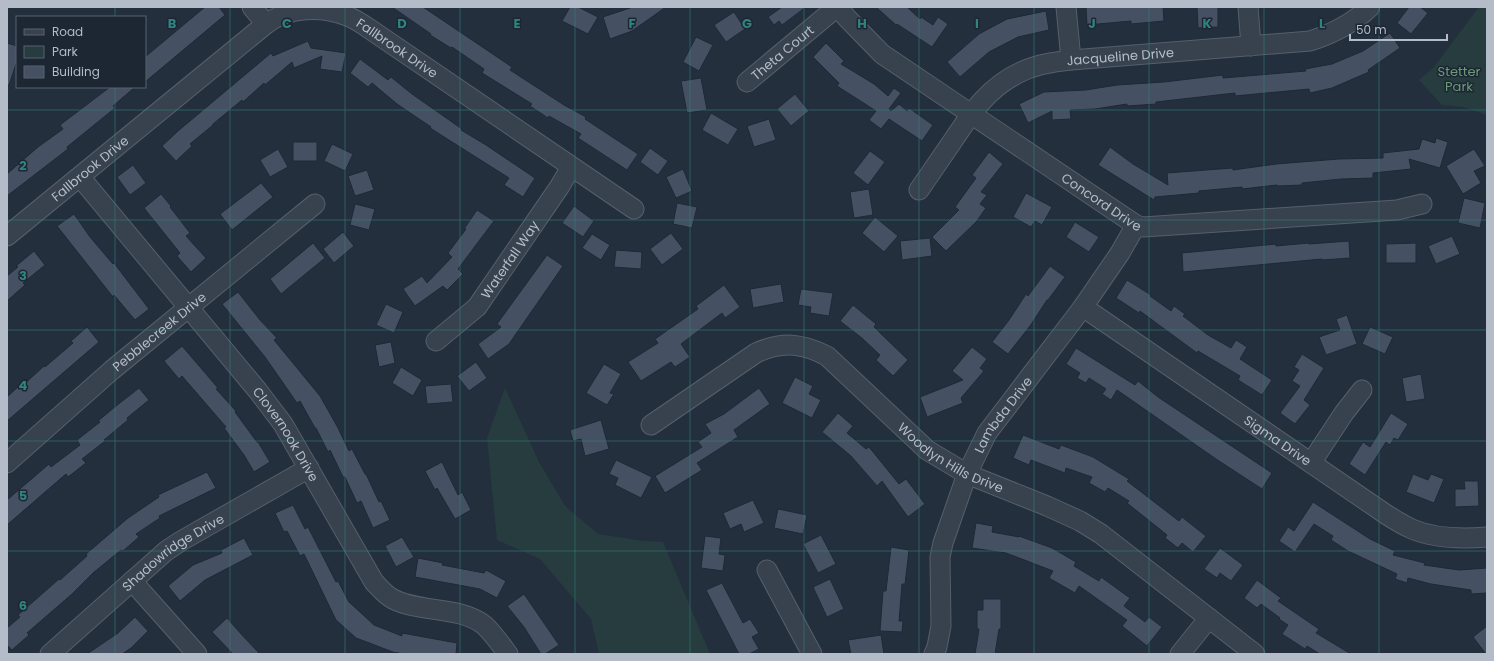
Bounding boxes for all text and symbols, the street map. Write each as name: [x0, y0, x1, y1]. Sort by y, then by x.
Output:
text: B: [168, 14, 177, 33]
text: C: [282, 14, 292, 33]
text: E: [513, 14, 521, 33]
text: F: [628, 14, 636, 33]
text: G: [742, 14, 752, 33]
text: H: [857, 14, 867, 33]
text: I: [975, 14, 979, 33]
text: J: [1088, 14, 1096, 33]
text: K: [1202, 14, 1212, 33]
text: L: [1319, 14, 1325, 33]
street label: Fallbrook Drive: [353, 15, 441, 81]
legend: [16, 16, 146, 88]
scale bar: [1350, 16, 1447, 42]
street label: Theta Court: [747, 21, 818, 84]
text: 50 m: [1356, 21, 1387, 38]
text: Road: [52, 23, 83, 40]
street label: Jacqueline Drive: [1065, 42, 1175, 70]
text: Park: [52, 43, 79, 60]
park label: Stetter Park: [1438, 62, 1481, 96]
text: Building: [52, 63, 100, 80]
street label: Fallbrook Drive: [47, 131, 133, 206]
text: 2: [19, 156, 27, 175]
street label: Concord Drive: [1058, 168, 1143, 235]
street label: Waterfall Way: [476, 216, 544, 302]
text: 3: [19, 266, 27, 285]
street label: Pebblecreek Drive: [108, 287, 210, 376]
street label: Lambda Drive: [969, 372, 1036, 456]
text: 4: [19, 376, 28, 395]
street label: Clovernook Drive: [249, 383, 324, 485]
street label: Sigma Drive: [1240, 410, 1315, 470]
street label: Woodlyn Hills Drive: [894, 418, 1006, 497]
text: 5: [19, 486, 27, 505]
street label: Shadowridge Drive: [118, 509, 227, 596]
text: 6: [19, 596, 27, 615]

